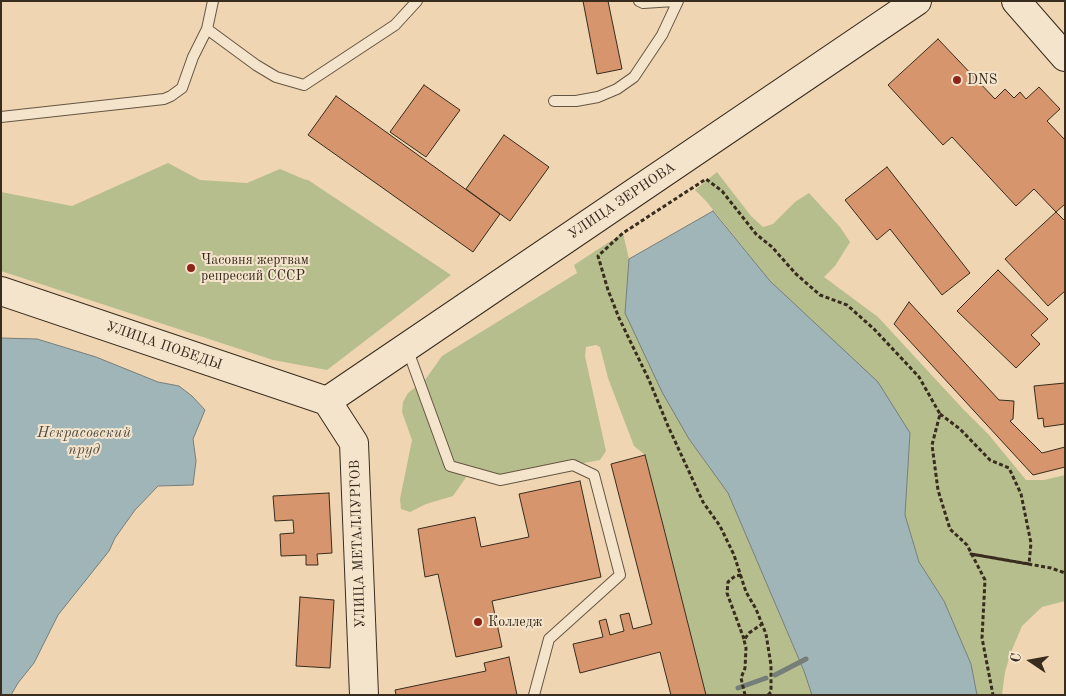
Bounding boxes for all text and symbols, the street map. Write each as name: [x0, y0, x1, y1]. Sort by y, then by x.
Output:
place label: DNS: [967, 72, 997, 88]
marker: DNS: [951, 74, 963, 86]
street label: УЛИЦА ЗЕРНОВА: [565, 159, 679, 243]
place label: Часовня жертвам репрессий СССР: [201, 252, 309, 284]
marker: Часовня жертвам репрессий СССР: [185, 262, 197, 274]
street label: УЛИЦА ПОБЕДЫ: [104, 318, 224, 374]
water label: Некрасовский пруд: [37, 424, 131, 459]
street label: УЛИЦА МЕТАЛЛУРГОВ: [347, 460, 369, 628]
place label: Колледж: [488, 614, 543, 630]
marker: Колледж: [472, 616, 484, 628]
north arrow: [1006, 636, 1056, 686]
text: С: [1009, 652, 1024, 664]

